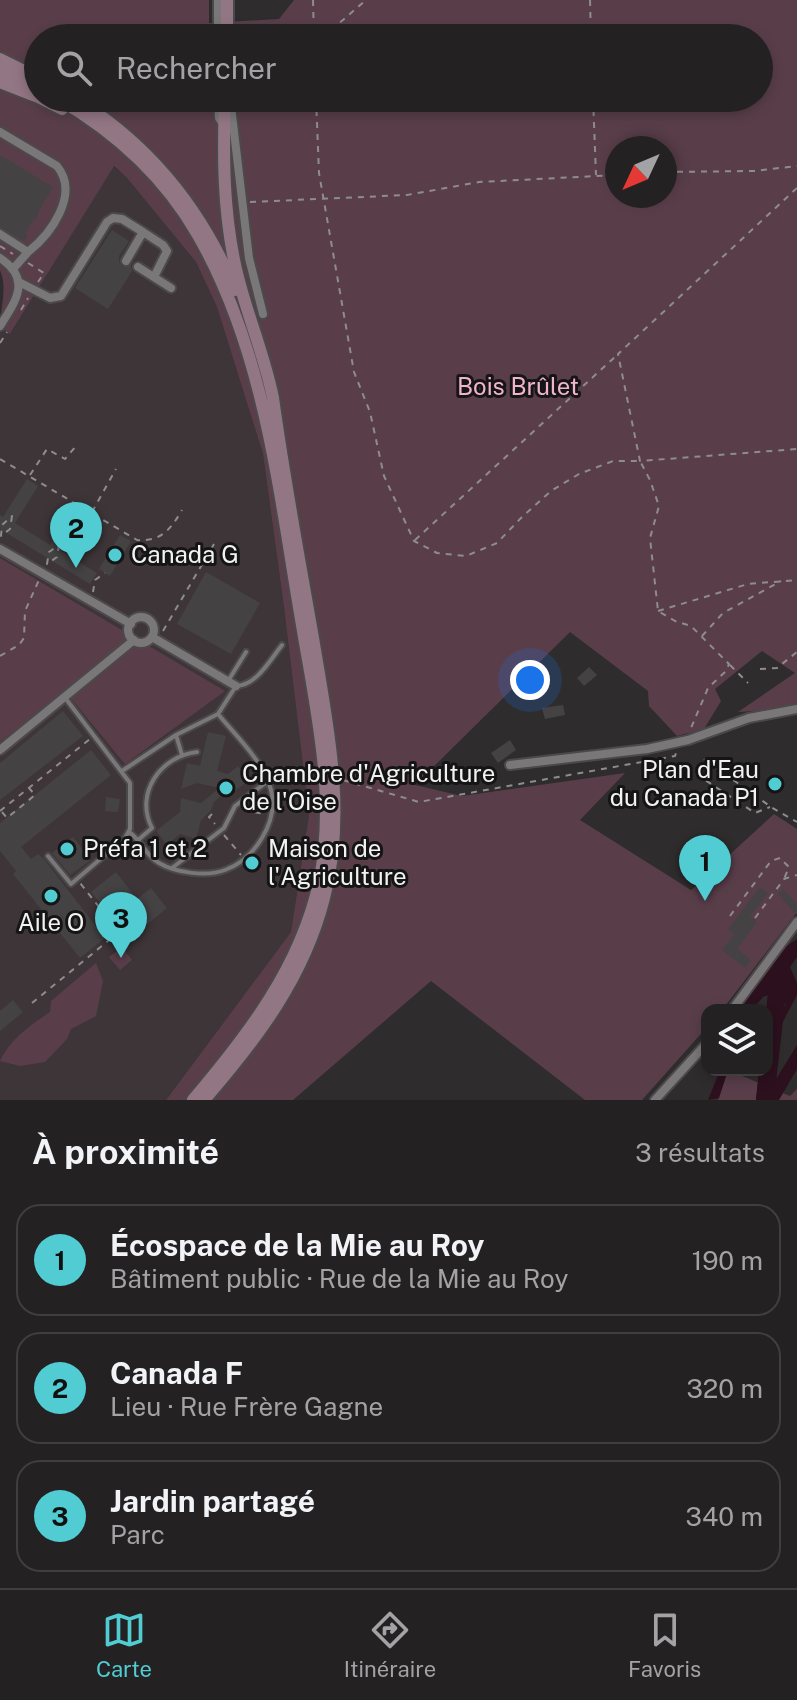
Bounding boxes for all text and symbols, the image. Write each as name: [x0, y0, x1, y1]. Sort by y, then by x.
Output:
search box: [24, 24, 773, 112]
icon: search: [52, 46, 96, 90]
text: Rechercher: [116, 50, 277, 86]
north arrow: [605, 136, 677, 208]
park label: Bois Brûlet: [457, 372, 579, 400]
pin: 2: [50, 502, 102, 568]
place label: Canada G: [131, 540, 239, 568]
marker: Canada G: [106, 546, 124, 564]
your location: [510, 660, 550, 700]
place label: Plan d'Eau du Canada P1: [610, 755, 759, 811]
place label: Chambre d'Agriculture de l'Oise: [242, 759, 495, 815]
marker: Plan d'Eau du Canada P1: [766, 775, 784, 793]
marker: Chambre d'Agriculture de l'Oise: [217, 779, 235, 797]
place label: Préfa 1 et 2: [83, 834, 207, 862]
place label: Maison de l'Agriculture: [268, 834, 407, 890]
pin: 1: [679, 835, 731, 901]
marker: Préfa 1 et 2: [58, 840, 76, 858]
marker: Maison de l'Agriculture: [243, 854, 261, 872]
marker: Aile O: [42, 887, 60, 905]
pin: 3: [95, 892, 147, 958]
place label: Aile O: [18, 908, 84, 936]
map controls: [701, 1004, 773, 1076]
button: layers: [701, 1004, 773, 1076]
text: À proximité: [32, 1132, 219, 1172]
text: 3 résultats: [635, 1137, 765, 1168]
text: Écospace de la Mie au Roy: [110, 1227, 484, 1263]
text: 1: [54, 1245, 66, 1276]
text: 190 m: [692, 1245, 763, 1276]
text: Bâtiment public · Rue de la Mie au Roy: [110, 1263, 568, 1294]
text: Canada F: [110, 1355, 243, 1391]
text: 2: [52, 1373, 68, 1404]
text: 320 m: [686, 1373, 763, 1404]
text: Lieu · Rue Frère Gagne: [110, 1391, 383, 1422]
text: Jardin partagé: [110, 1483, 315, 1519]
text: 3: [51, 1501, 69, 1532]
text: 340 m: [686, 1501, 763, 1532]
text: Parc: [110, 1519, 165, 1550]
tab: Carte: [96, 1608, 152, 1682]
tab: Itinéraire: [344, 1608, 436, 1682]
tab: Favoris: [628, 1608, 701, 1682]

